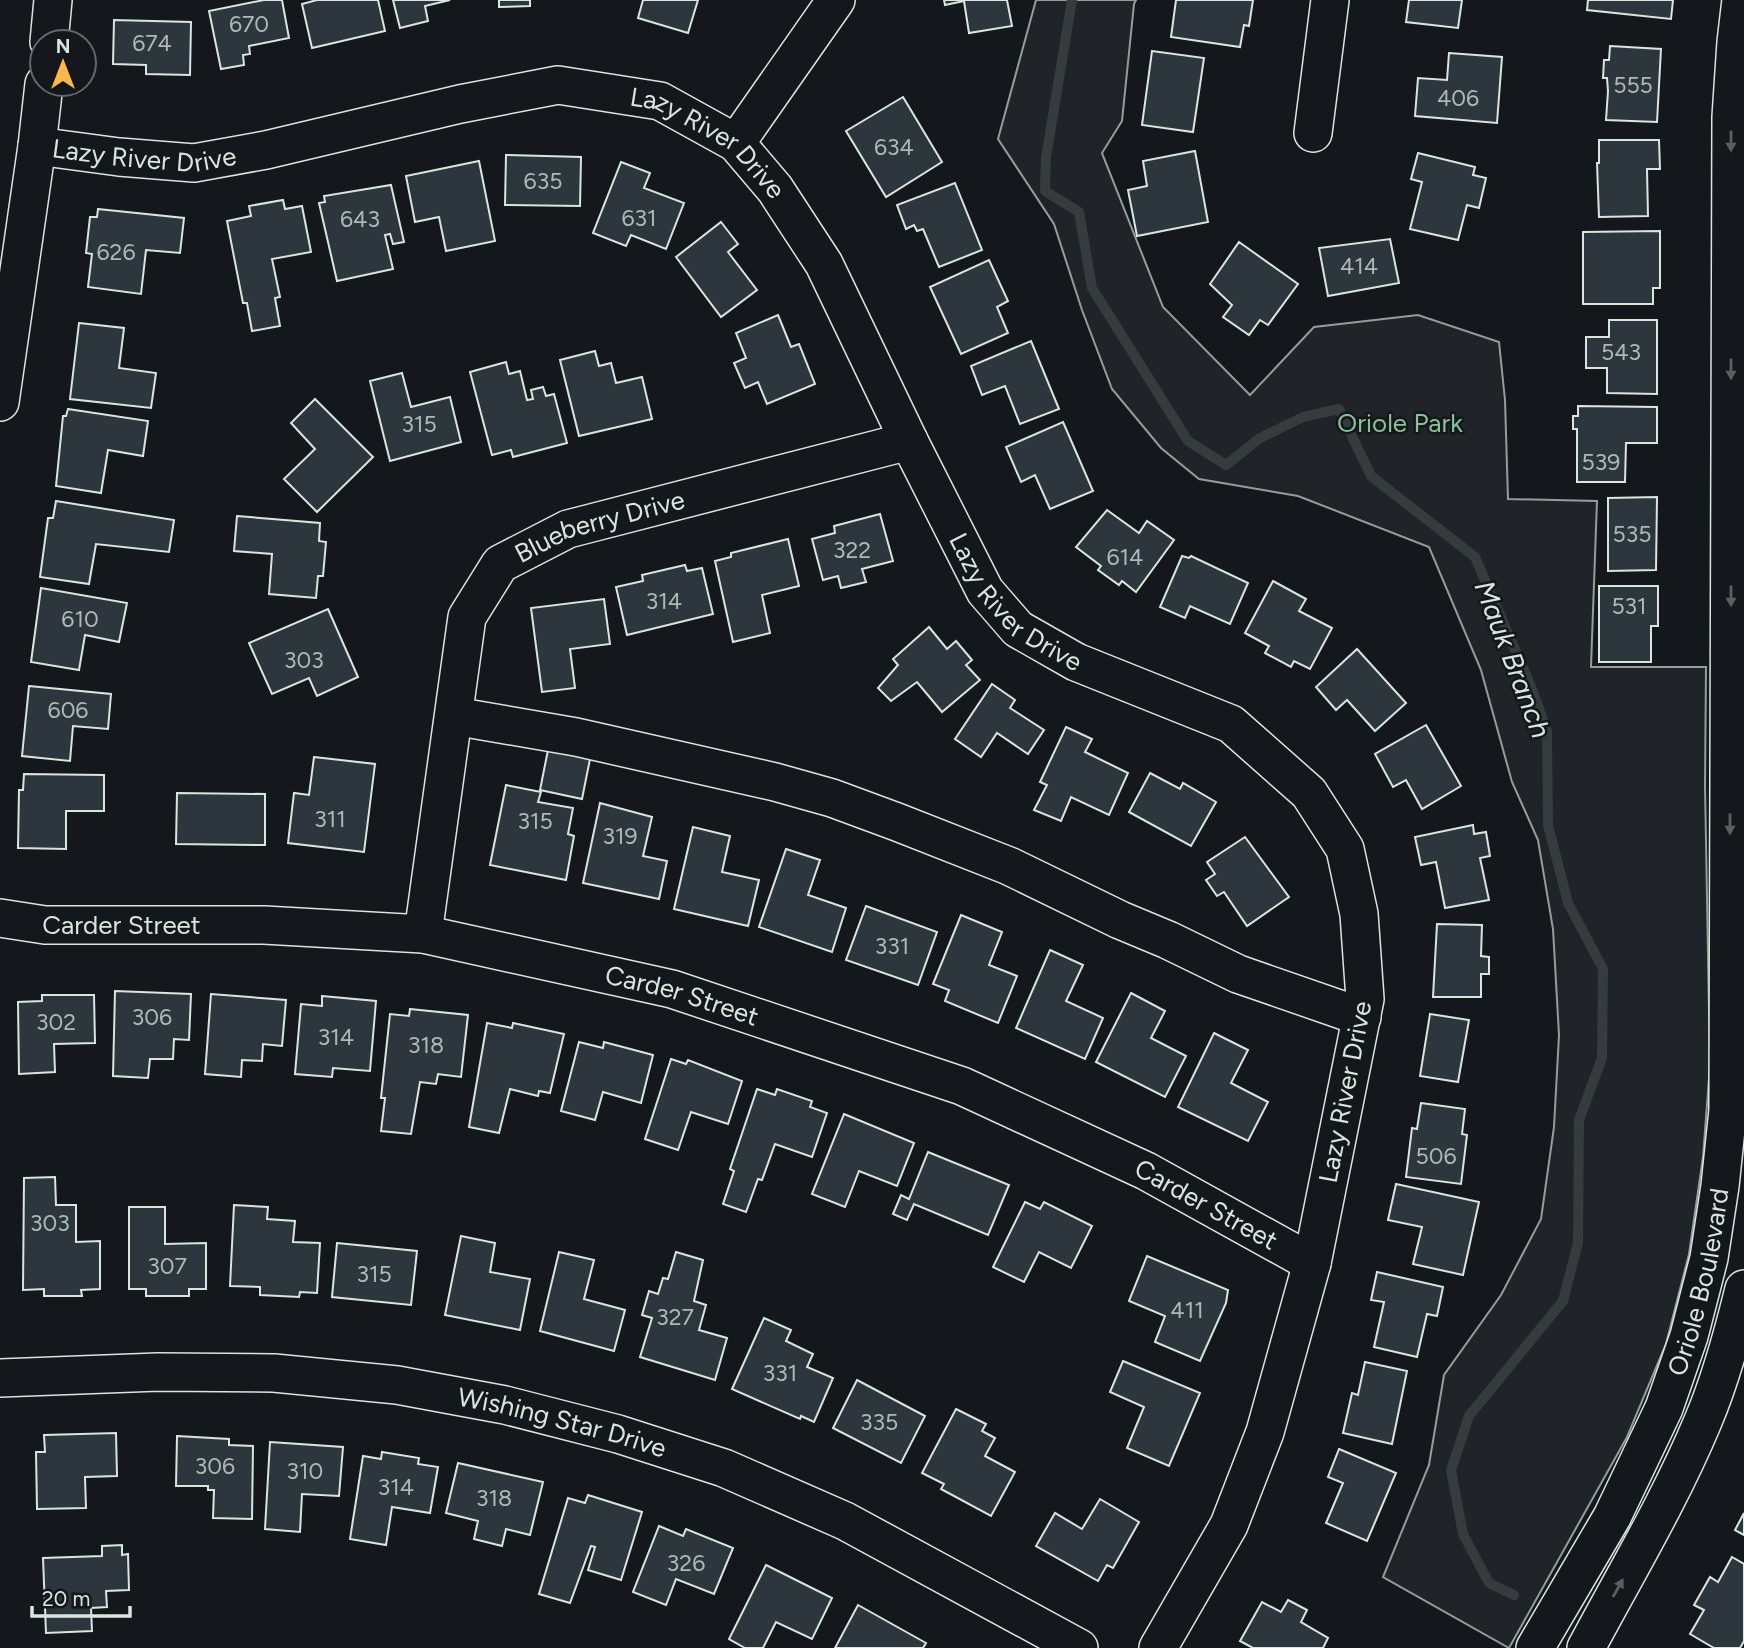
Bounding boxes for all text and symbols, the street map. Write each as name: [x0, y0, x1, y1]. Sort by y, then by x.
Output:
house number: 670: [229, 10, 269, 38]
north arrow: [28, 28, 98, 98]
house number: 674: [132, 29, 172, 57]
text: N: [56, 35, 70, 58]
house number: 555: [1613, 71, 1653, 99]
street label: Lazy River Drive: [628, 81, 793, 204]
house number: 406: [1437, 84, 1479, 112]
one-way arrow: [1725, 131, 1737, 153]
street label: Lazy River Drive: [50, 132, 239, 179]
house number: 634: [874, 133, 914, 161]
house number: 635: [524, 167, 562, 195]
house number: 631: [621, 204, 657, 232]
house number: 643: [340, 205, 380, 233]
house number: 626: [97, 238, 135, 266]
house number: 414: [1340, 252, 1378, 280]
house number: 543: [1601, 338, 1641, 366]
one-way arrow: [1725, 358, 1737, 380]
park label: Oriole Park: [1337, 407, 1463, 439]
house number: 315: [401, 410, 437, 438]
house number: 539: [1582, 448, 1620, 476]
street label: Blueberry Drive: [509, 484, 688, 570]
house number: 535: [1613, 520, 1651, 548]
street label: Lazy River Drive: [942, 527, 1088, 678]
house number: 322: [833, 536, 871, 564]
house number: 614: [1107, 543, 1143, 571]
water label: Mauk Branch: [1467, 576, 1559, 742]
one-way arrow: [1725, 586, 1737, 608]
house number: 314: [646, 587, 682, 615]
house number: 531: [1611, 592, 1647, 620]
house number: 610: [61, 605, 99, 633]
house number: 303: [284, 646, 324, 674]
house number: 606: [48, 696, 88, 724]
house number: 311: [314, 805, 346, 833]
house number: 315: [517, 807, 553, 835]
one-way arrow: [1724, 813, 1736, 835]
house number: 319: [602, 822, 638, 850]
street label: Carder Street: [42, 909, 201, 941]
house number: 331: [875, 932, 909, 960]
street label: Carder Street: [602, 959, 763, 1033]
street label: Lazy River Drive: [1312, 998, 1378, 1186]
house number: 306: [132, 1003, 172, 1031]
house number: 302: [36, 1008, 76, 1036]
house number: 314: [318, 1023, 354, 1051]
house number: 318: [408, 1031, 444, 1059]
house number: 506: [1416, 1142, 1457, 1170]
street label: Carder Street: [1130, 1152, 1283, 1257]
street label: Oriole Boulevard: [1660, 1186, 1735, 1380]
house number: 303: [30, 1209, 70, 1237]
house number: 307: [147, 1252, 187, 1280]
house number: 315: [356, 1260, 392, 1288]
house number: 411: [1170, 1296, 1204, 1324]
house number: 327: [656, 1303, 694, 1331]
house number: 331: [763, 1359, 797, 1387]
street label: Wishing Star Drive: [455, 1381, 670, 1464]
house number: 335: [860, 1408, 898, 1436]
house number: 306: [195, 1452, 235, 1480]
house number: 310: [287, 1457, 323, 1485]
house number: 314: [378, 1473, 414, 1501]
house number: 318: [476, 1484, 512, 1512]
house number: 326: [667, 1549, 705, 1577]
scale bar: [32, 1574, 130, 1618]
one-way arrow: [1612, 1578, 1624, 1598]
text: 20 m: [42, 1586, 90, 1611]

